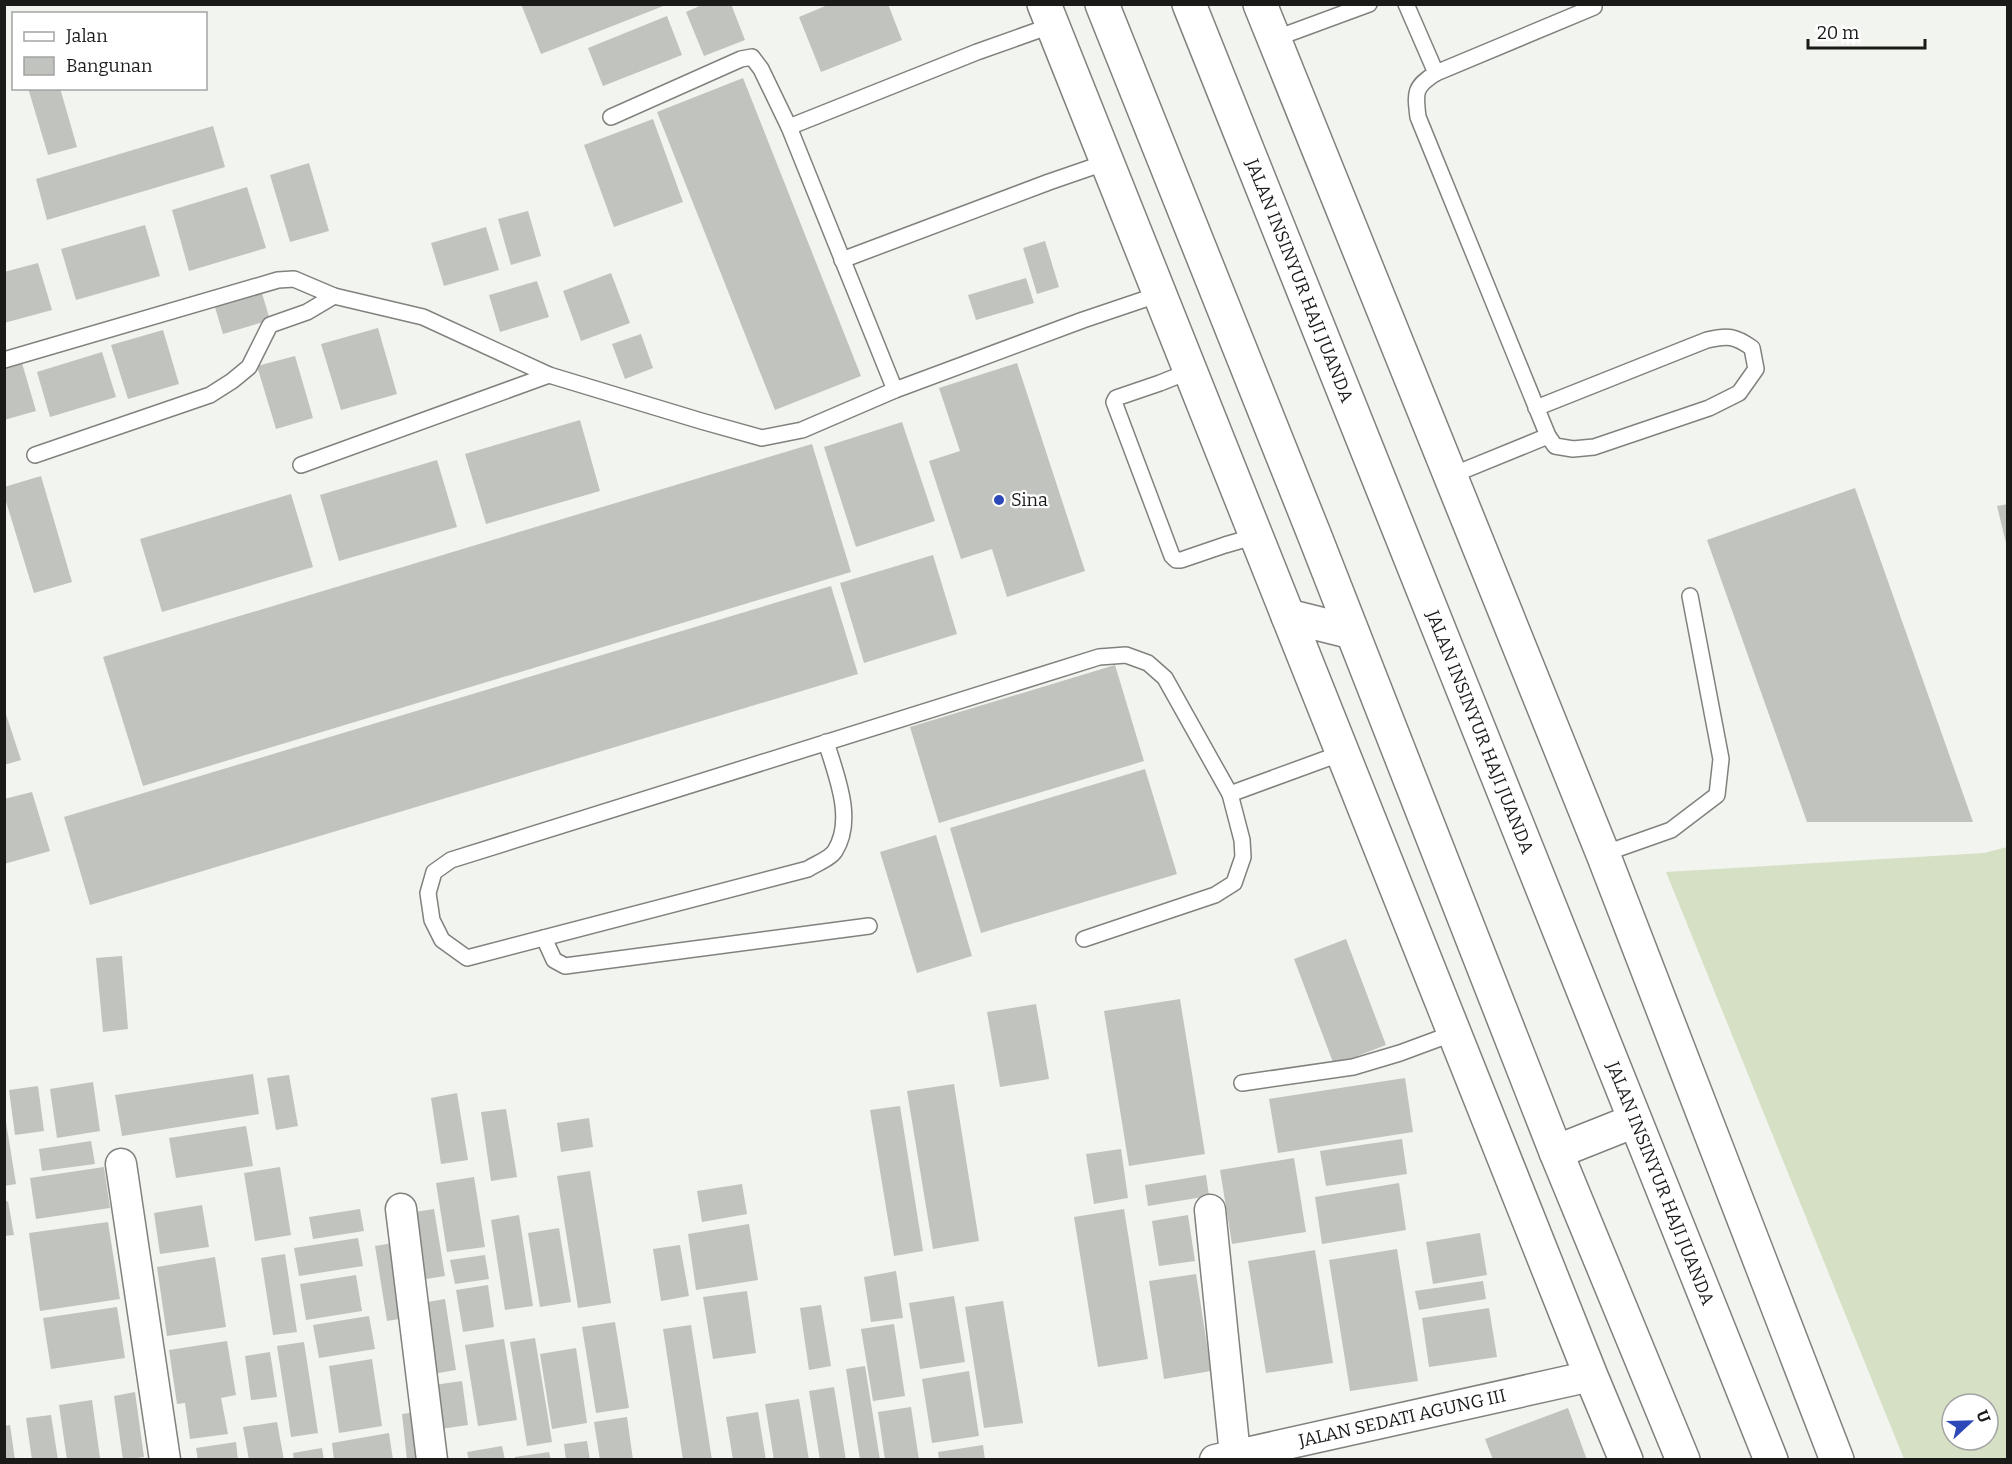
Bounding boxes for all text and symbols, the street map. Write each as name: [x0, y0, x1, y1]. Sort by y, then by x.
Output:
legend: [12, 12, 207, 90]
scale bar: [1808, 12, 1925, 50]
text: 20 m: [1817, 22, 1859, 44]
text: Jalan: [65, 25, 108, 47]
text: Bangunan: [66, 55, 153, 77]
street label: JALAN INSINYUR HAJI JUANDA: [1241, 155, 1358, 406]
place label: Sina: [1011, 489, 1048, 511]
marker: Sina: [992, 493, 1006, 507]
street label: JALAN INSINYUR HAJI JUANDA: [1421, 606, 1539, 857]
street label: JALAN INSINYUR HAJI JUANDA: [1602, 1057, 1719, 1308]
street label: JALAN SEDATI AGUNG III: [1296, 1384, 1508, 1452]
north arrow: [1940, 1392, 2000, 1452]
text: U: [1972, 1408, 1995, 1426]

